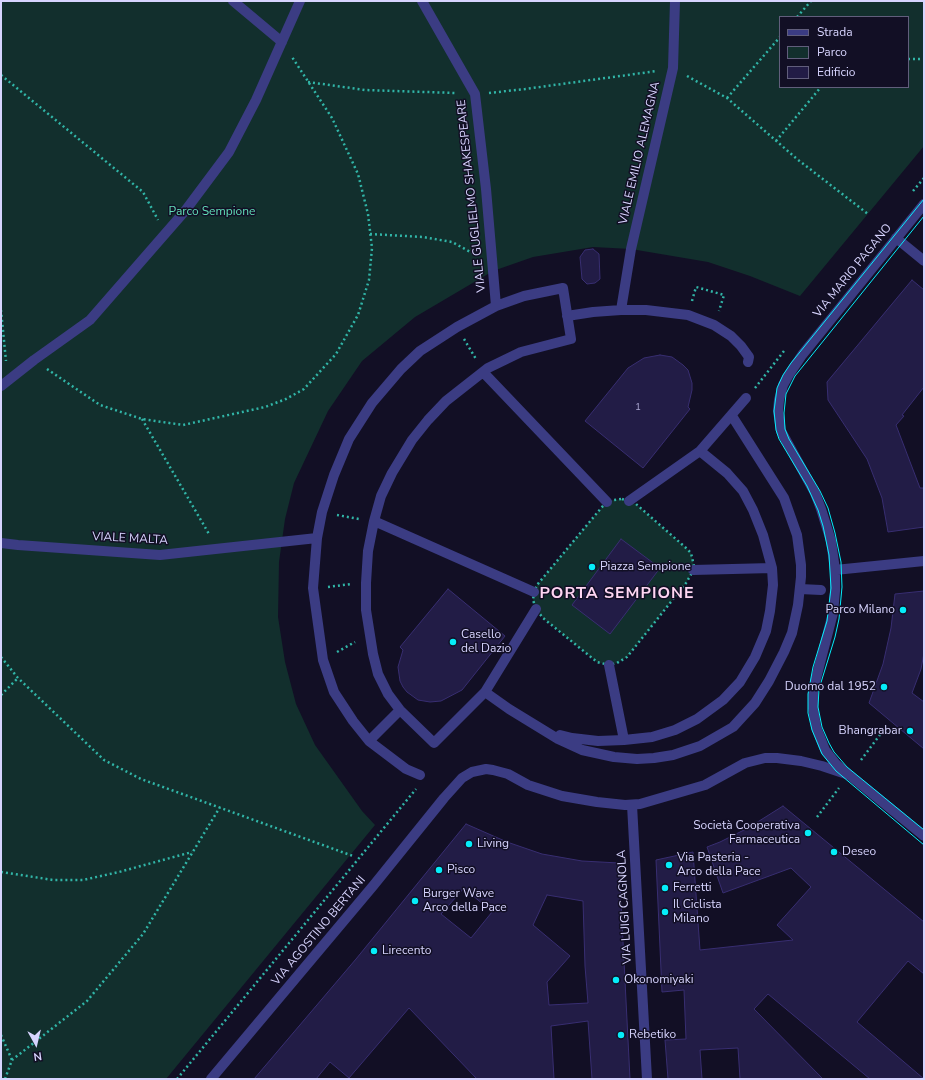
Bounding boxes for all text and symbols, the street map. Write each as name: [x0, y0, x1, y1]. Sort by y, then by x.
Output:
legend: [779, 16, 909, 88]
text: Strada: [817, 24, 853, 40]
text: Parco: [817, 44, 847, 60]
text: Edificio: [817, 64, 855, 80]
street label: VIALE EMILIO ALEMAGNA: [617, 80, 663, 226]
street label: VIALE GUGLIELMO SHAKESPEARE: [455, 99, 489, 293]
park label: Parco Sempione: [169, 205, 255, 219]
street label: VIA MARIO PAGANO: [811, 221, 895, 321]
house number: 1: [635, 402, 641, 414]
street label: VIALE MALTA: [92, 530, 168, 548]
place label: Piazza Sempione: [600, 560, 691, 574]
marker: Piazza Sempione: [587, 562, 597, 572]
district label: PORTA SEMPIONE: [539, 584, 695, 604]
place label: Parco Milano: [825, 603, 895, 617]
marker: Parco Milano: [898, 605, 908, 615]
place label: Casello del Dazio: [461, 628, 511, 656]
marker: Casello del Dazio: [448, 637, 458, 647]
place label: Duomo dal 1952: [785, 680, 876, 694]
marker: Duomo dal 1952: [879, 682, 889, 692]
place label: Bhangrabar: [839, 724, 902, 738]
marker: Bhangrabar: [905, 726, 915, 736]
place label: Società Cooperativa Farmaceutica: [693, 819, 800, 847]
marker: Società Cooperativa Farmaceutica: [803, 828, 813, 838]
place label: Living: [477, 837, 509, 851]
marker: Living: [464, 839, 474, 849]
place label: Deseo: [842, 845, 876, 859]
marker: Deseo: [829, 847, 839, 857]
street label: VIA LUIGI CAGNOLA: [615, 850, 635, 964]
place label: Via Pasteria - Arco della Pace: [677, 851, 761, 879]
marker: Via Pasteria - Arco della Pace: [664, 860, 674, 870]
place label: Pisco: [447, 863, 475, 877]
marker: Pisco: [434, 865, 444, 875]
street label: VIA AGOSTINO BERTANI: [269, 873, 369, 989]
place label: Ferretti: [673, 881, 712, 895]
marker: Ferretti: [660, 883, 670, 893]
place label: Burger Wave Arco della Pace: [423, 887, 507, 915]
marker: Burger Wave Arco della Pace: [410, 896, 420, 906]
place label: Il Ciclista Milano: [673, 898, 722, 926]
marker: Il Ciclista Milano: [660, 907, 670, 917]
place label: Lirecento: [382, 944, 431, 958]
marker: Lirecento: [369, 946, 379, 956]
place label: Okonomiyaki: [624, 973, 693, 987]
marker: Okonomiyaki: [611, 975, 621, 985]
north arrow: [16, 1024, 56, 1064]
place label: Rebetiko: [629, 1028, 676, 1042]
marker: Rebetiko: [616, 1030, 626, 1040]
text: N: [33, 1048, 43, 1064]

